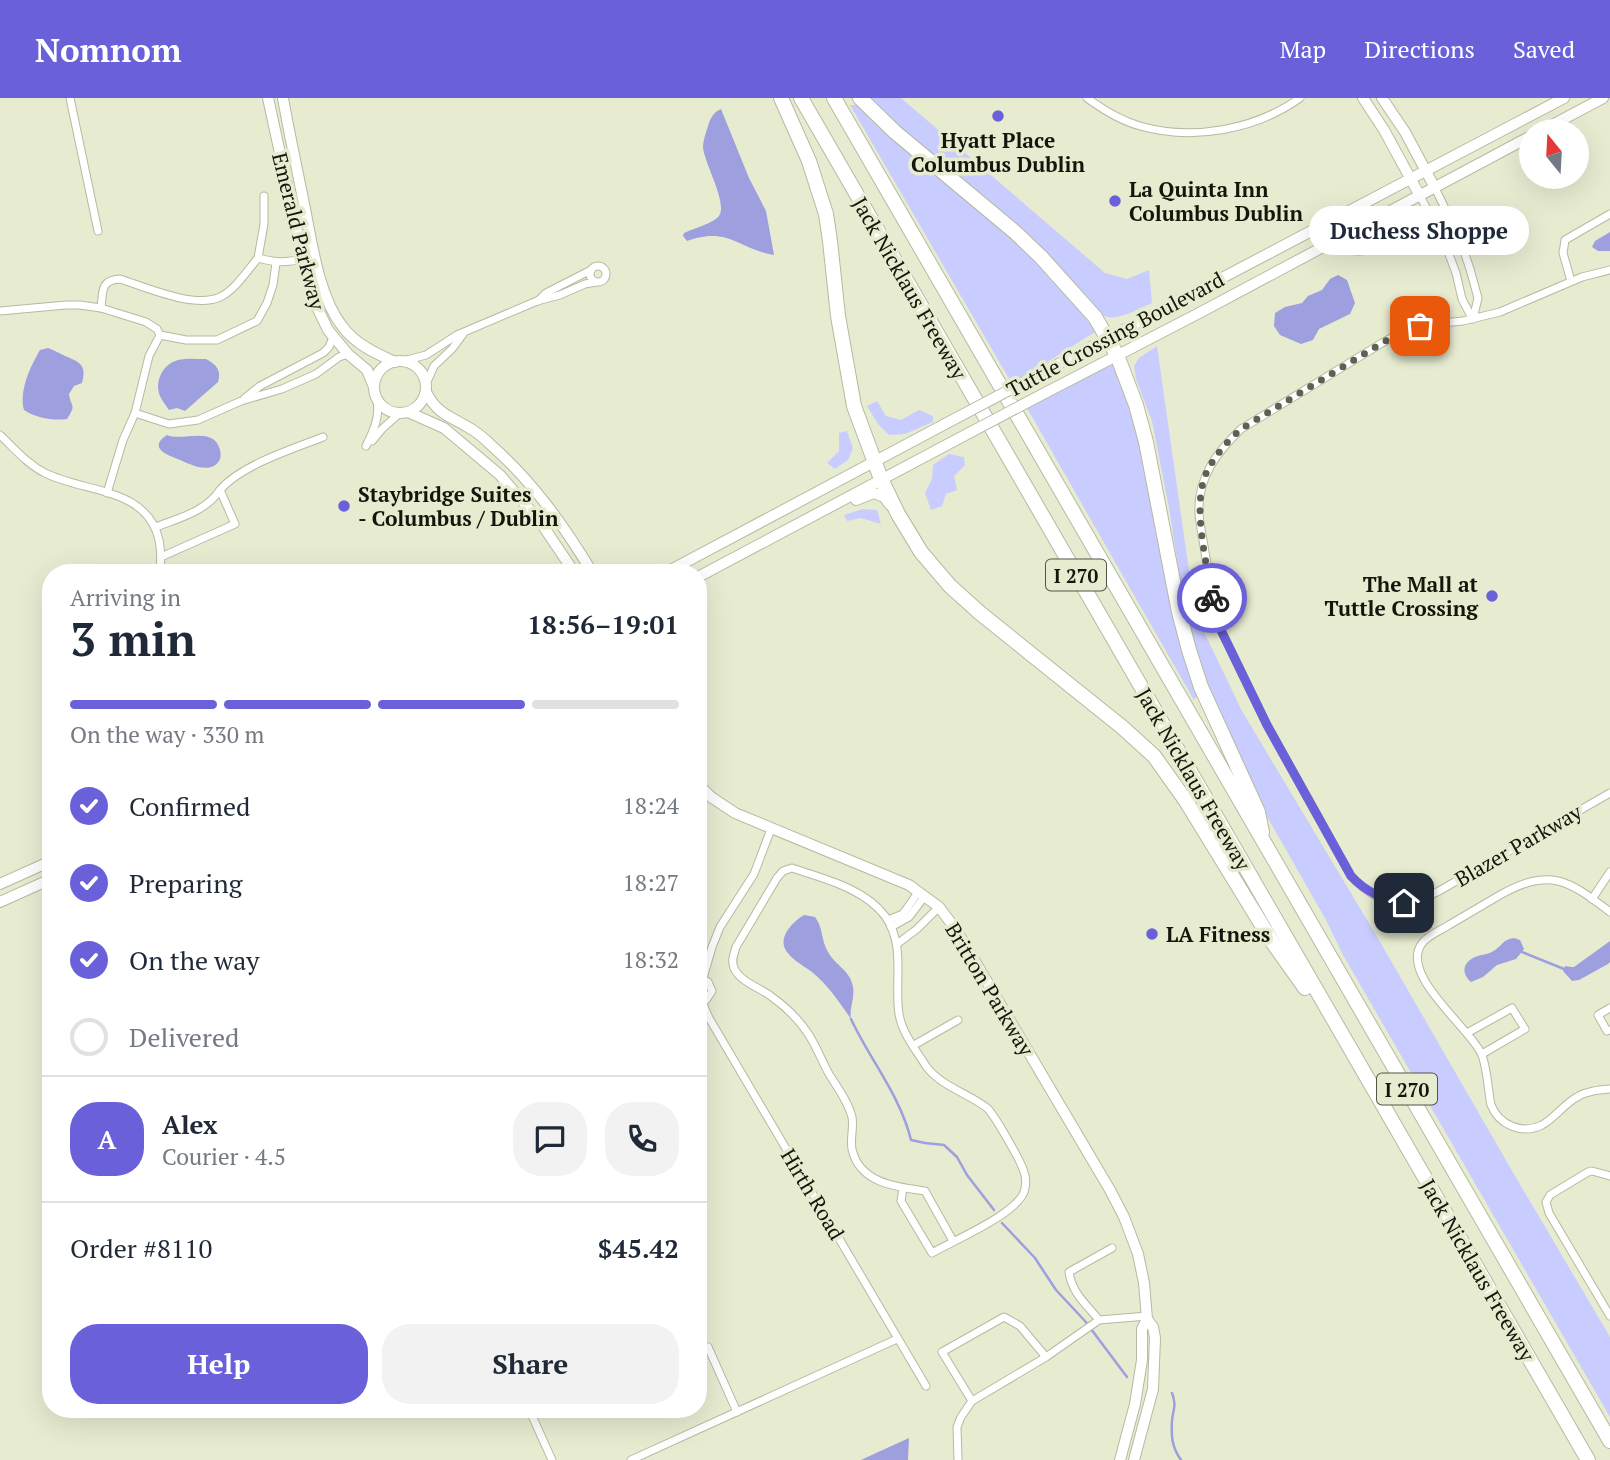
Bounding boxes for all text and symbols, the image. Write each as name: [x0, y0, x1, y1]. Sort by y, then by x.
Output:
text: Nomnom: [35, 28, 181, 71]
text: Map: [1280, 33, 1326, 65]
text: Directions: [1364, 33, 1475, 65]
text: Saved: [1513, 33, 1575, 65]
marker: Hyatt Place Columbus Dublin: [990, 108, 1006, 124]
north arrow: [1519, 119, 1589, 189]
map controls: [1519, 119, 1589, 189]
place label: Hyatt Place Columbus Dublin: [911, 126, 1086, 178]
street label: Emerald Parkway: [266, 149, 332, 313]
place label: La Quinta Inn Columbus Dublin: [1129, 175, 1304, 227]
street label: Jack Nicklaus Freeway: [846, 192, 974, 385]
marker: La Quinta Inn Columbus Dublin: [1107, 193, 1123, 209]
callout: Duchess Shoppe: [1310, 207, 1530, 256]
text: Duchess Shoppe: [1330, 215, 1508, 246]
street label: Tuttle Crossing Boulevard: [1001, 265, 1229, 403]
pin: [1390, 296, 1450, 356]
icon: bag: [1401, 307, 1439, 345]
place label: Staybridge Suites - Columbus / Dublin: [358, 480, 559, 532]
marker: Staybridge Suites - Columbus / Dublin: [336, 498, 352, 514]
road number: I 270: [1046, 560, 1106, 590]
courier: [1177, 563, 1247, 633]
place label: The Mall at Tuttle Crossing: [1325, 570, 1479, 622]
icon: bike: [1193, 579, 1231, 617]
text: Arriving in: [70, 582, 181, 613]
marker: The Mall at Tuttle Crossing: [1484, 588, 1500, 604]
text: 18:56–19:01: [527, 607, 679, 641]
text: 3 min: [70, 608, 196, 669]
street label: Jack Nicklaus Freeway: [1130, 683, 1258, 876]
text: On the way · 330 m: [70, 719, 264, 750]
icon: check: [70, 787, 108, 825]
text: Confirmed: [129, 789, 250, 823]
text: 18:24: [622, 790, 679, 821]
street label: Blazer Parkway: [1449, 797, 1587, 893]
icon: check: [70, 864, 108, 902]
text: Preparing: [129, 866, 242, 900]
text: 18:27: [622, 867, 679, 898]
pin: [1374, 873, 1434, 933]
icon: home: [1385, 884, 1423, 922]
street label: Britton Parkway: [939, 917, 1041, 1061]
place label: LA Fitness: [1166, 920, 1270, 948]
marker: LA Fitness: [1144, 926, 1160, 942]
icon: check: [70, 941, 108, 979]
text: On the way: [129, 943, 260, 977]
text: 18:32: [622, 944, 679, 975]
text: Delivered: [129, 1020, 239, 1054]
road number: I 270: [1377, 1074, 1437, 1105]
button: chat: [513, 1102, 587, 1176]
button: phone: [605, 1102, 679, 1176]
text: Alex: [162, 1107, 218, 1141]
text: A: [98, 1122, 116, 1156]
text: Courier · 4.5: [162, 1141, 286, 1172]
street label: Hirth Road: [775, 1143, 851, 1245]
street label: Jack Nicklaus Freeway: [1414, 1174, 1542, 1367]
text: Order #8110: [70, 1231, 212, 1265]
text: $45.42: [598, 1231, 679, 1265]
button: Help: [70, 1324, 368, 1404]
button: Share: [382, 1324, 679, 1404]

